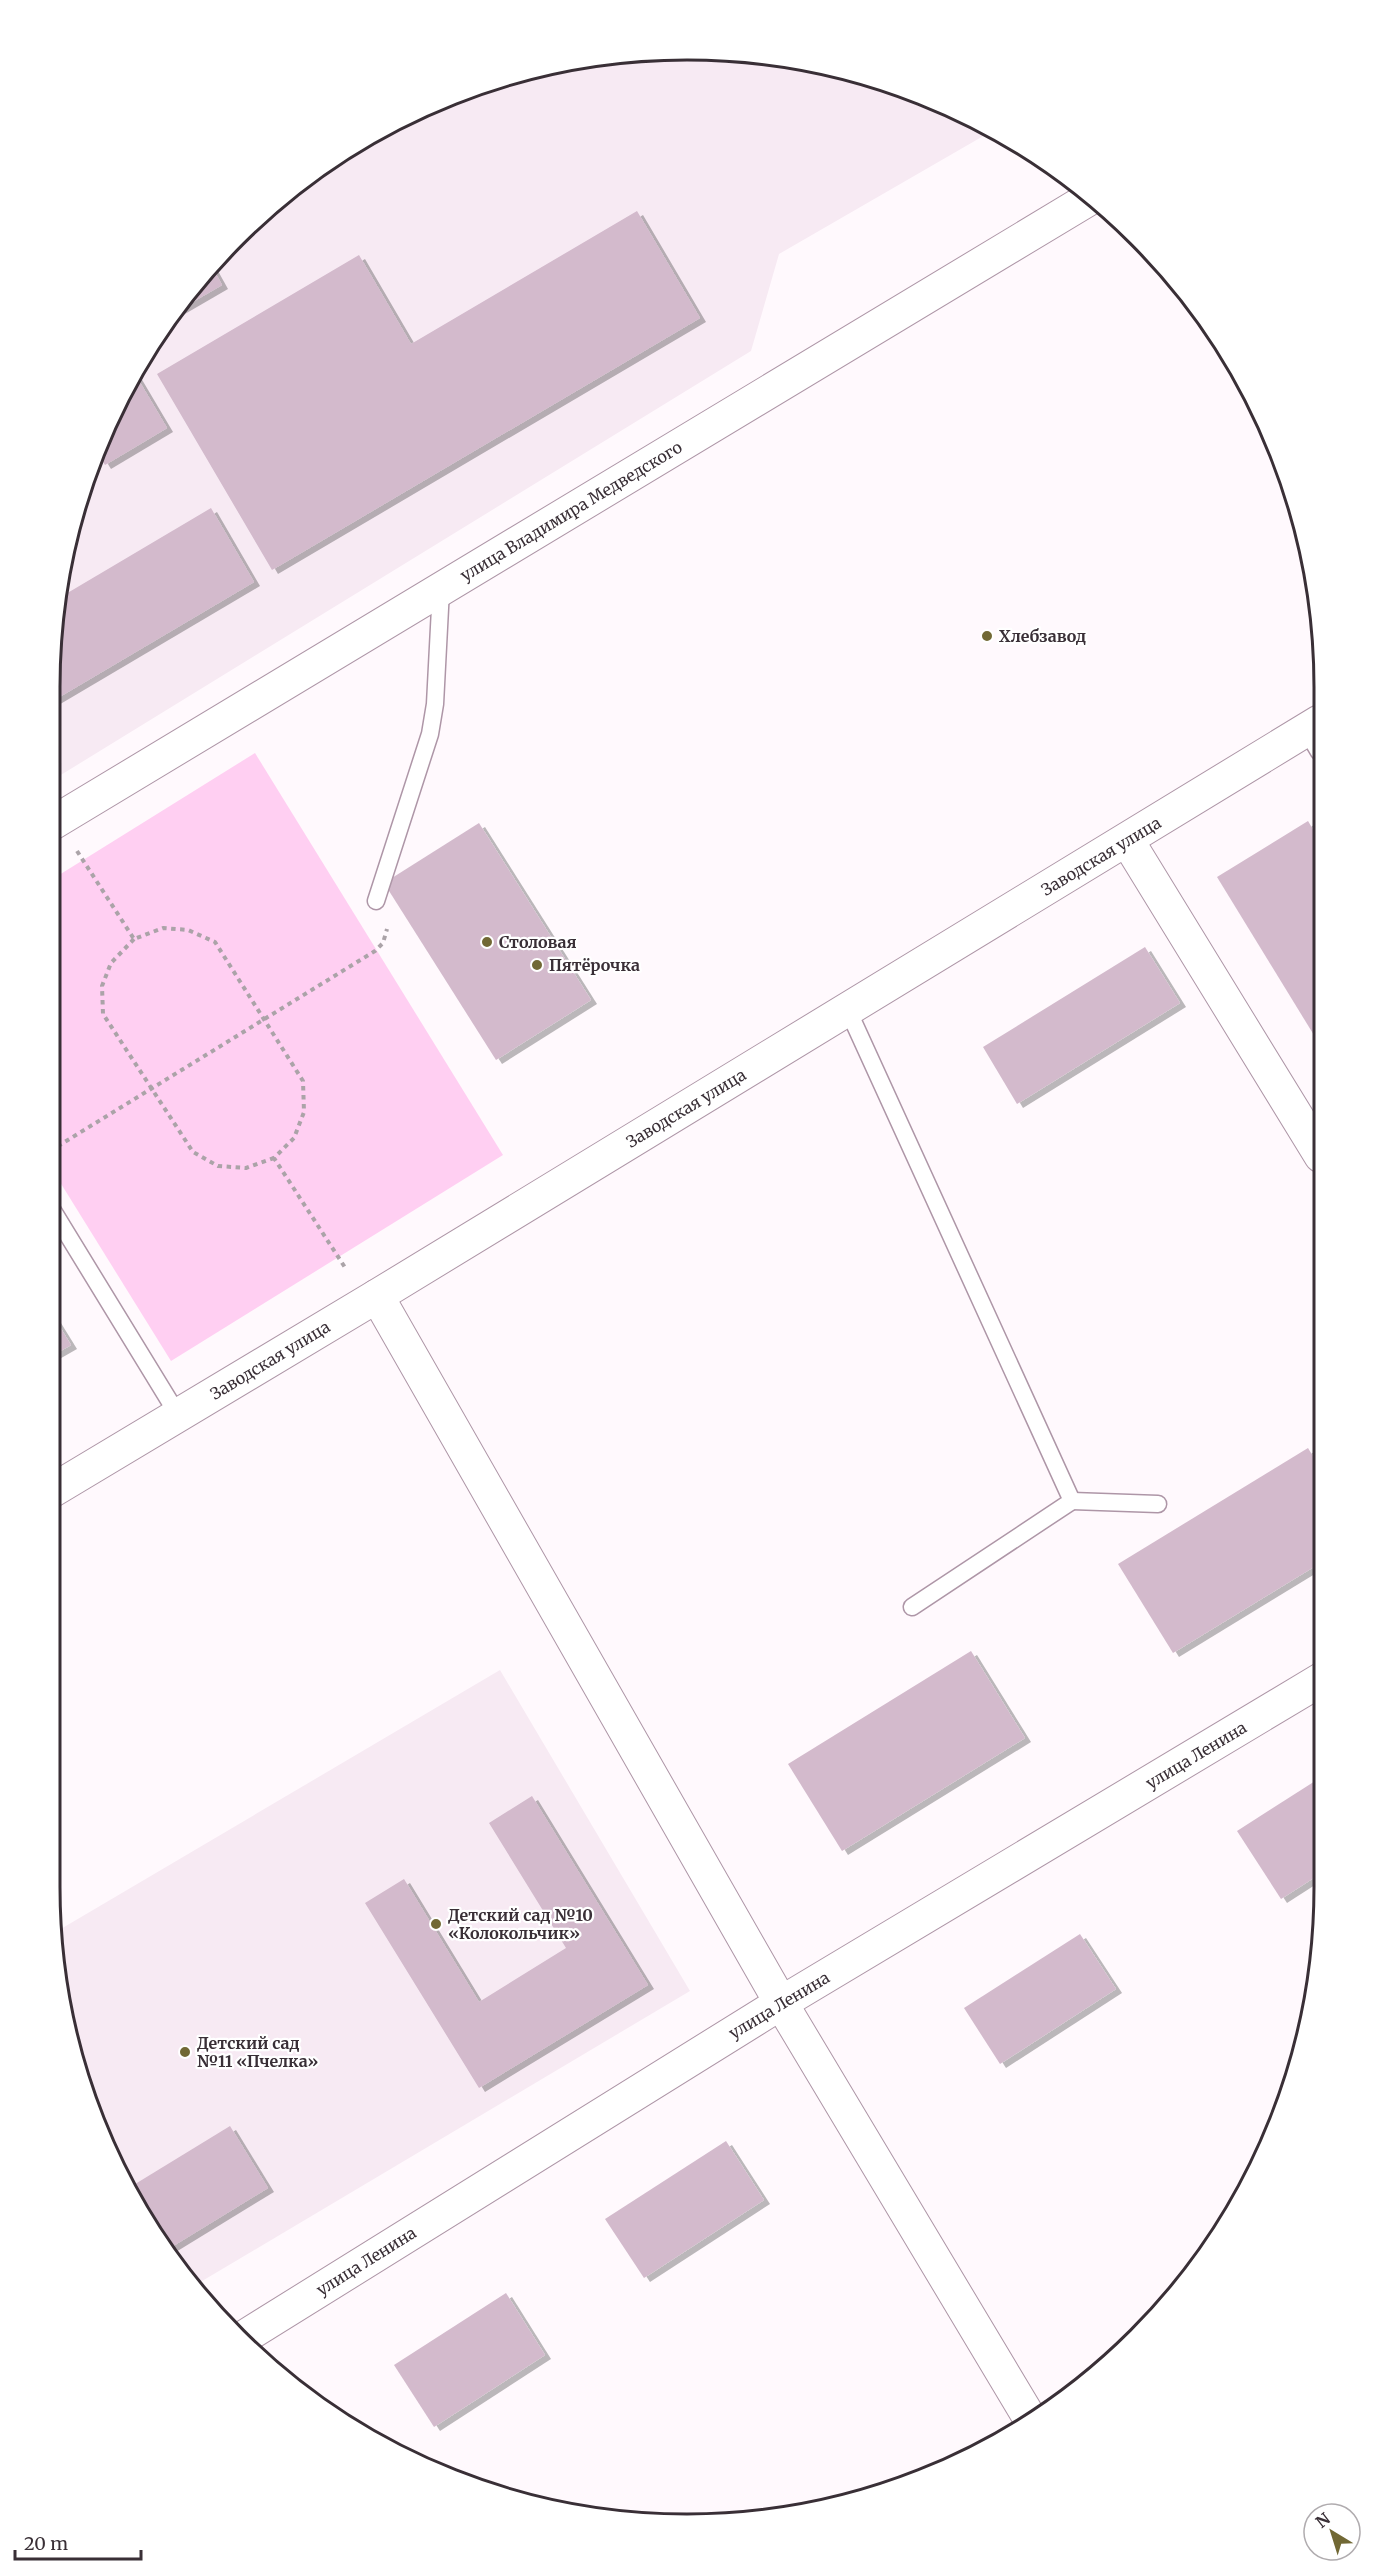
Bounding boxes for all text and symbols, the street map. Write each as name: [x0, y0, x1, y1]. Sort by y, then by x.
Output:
street label: улица Владимира Медведского: [457, 437, 685, 585]
place label: Хлебзавод: [999, 626, 1086, 646]
marker: Хлебзавод: [980, 629, 994, 643]
street label: Заводская улица: [1038, 812, 1165, 900]
place label: Столовая: [499, 932, 577, 952]
marker: Столовая: [480, 935, 494, 949]
place label: Пятёрочка: [549, 955, 640, 975]
marker: Пятёрочка: [530, 958, 544, 972]
street label: Заводская улица: [623, 1064, 750, 1152]
street label: Заводская улица: [207, 1316, 334, 1404]
street label: улица Ленина: [1142, 1717, 1250, 1793]
place label: Детский сад №10 «Колокольчик»: [448, 1905, 593, 1943]
marker: Детский сад №10 «Колокольчик»: [429, 1917, 443, 1931]
street label: улица Ленина: [725, 1967, 833, 2043]
place label: Детский сад №11 «Пчелка»: [197, 2033, 318, 2071]
marker: Детский сад №11 «Пчелка»: [178, 2045, 192, 2059]
street label: улица Ленина: [312, 2222, 420, 2300]
north arrow: [1302, 2502, 1362, 2562]
text: N: [1312, 2508, 1334, 2532]
scale bar: [15, 2523, 141, 2561]
text: 20 m: [24, 2532, 68, 2555]

